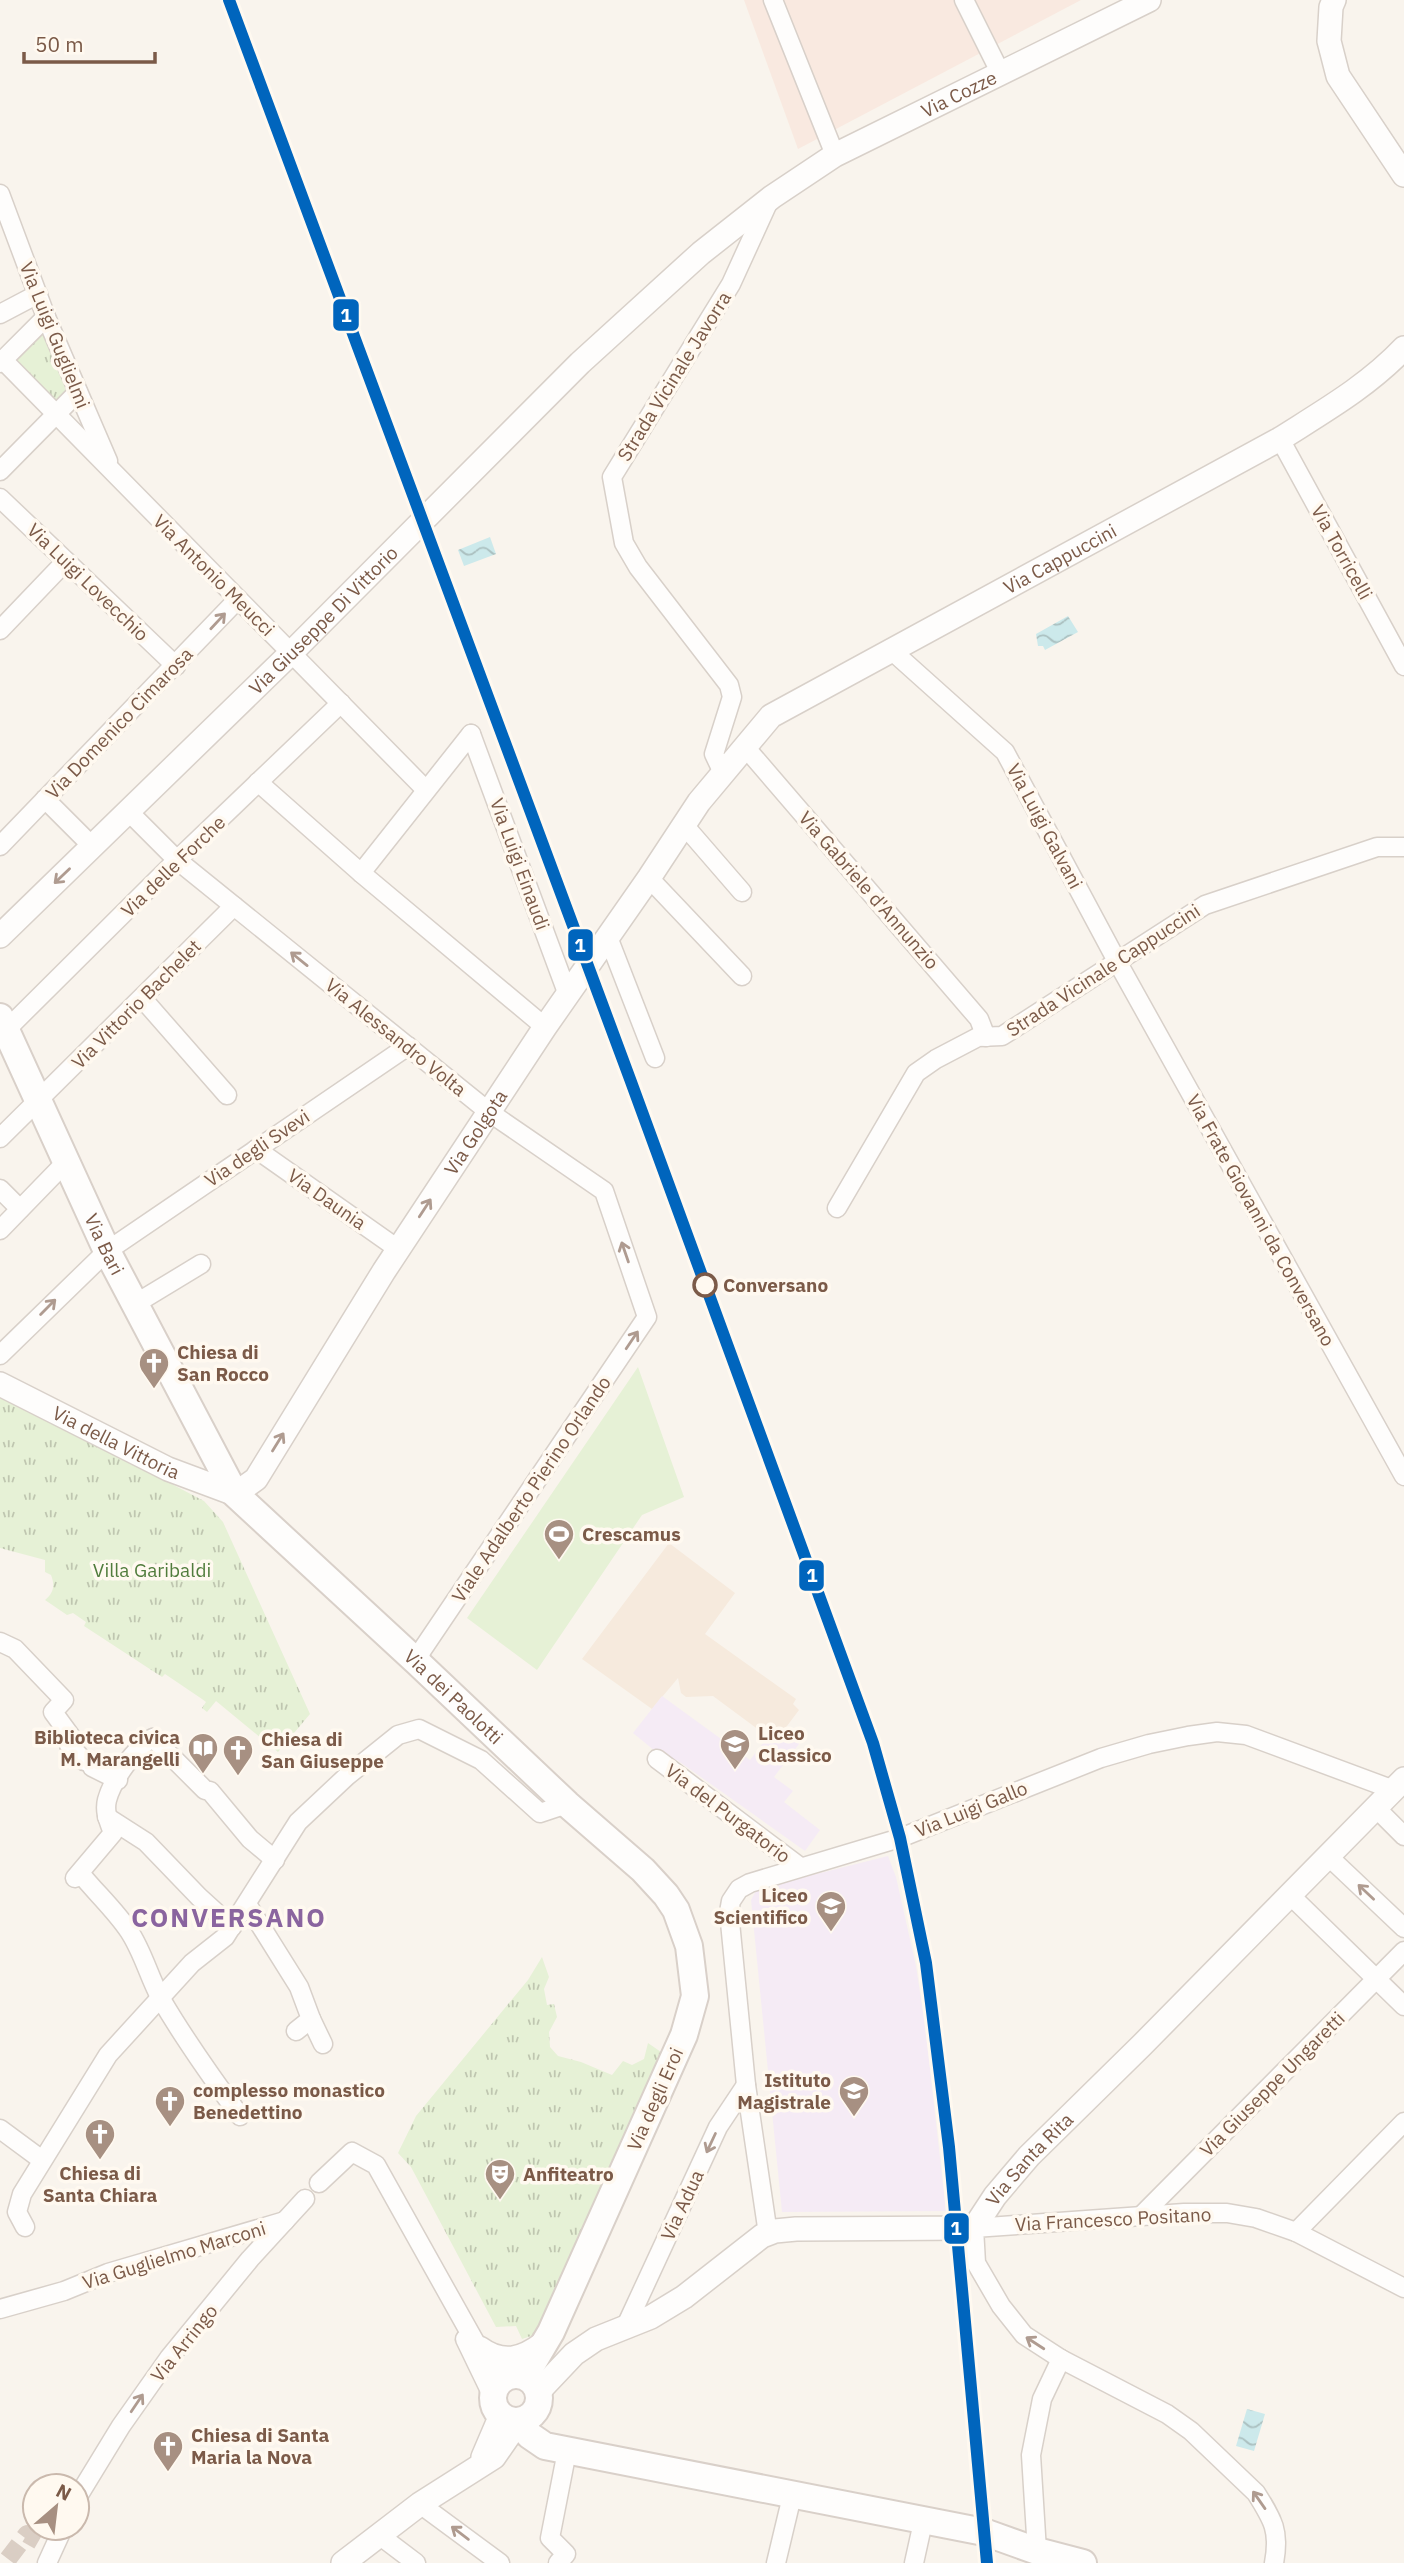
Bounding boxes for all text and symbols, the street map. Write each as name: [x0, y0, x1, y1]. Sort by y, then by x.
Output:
scale bar: [24, 21, 156, 65]
text: 50 m: [35, 30, 84, 58]
street label: Via Cozze: [917, 65, 1000, 123]
street label: Via Luigi Guglielmi: [15, 258, 95, 412]
street label: Strada Vicinale Javorra: [612, 287, 736, 465]
line badge: 1: [332, 298, 360, 332]
text: 1: [340, 303, 352, 327]
street label: Via Torricelli: [1306, 500, 1378, 604]
street label: Via Antonio Meucci: [148, 509, 280, 641]
street label: Via Luigi Lovecchio: [22, 518, 154, 646]
street label: Via Cappuccini: [999, 518, 1121, 599]
street label: Via Giuseppe Di Vittorio: [244, 541, 403, 700]
one-way arrow: [209, 613, 226, 630]
street label: Via Domenico Cimarosa: [40, 642, 198, 804]
street label: Via Luigi Galvani: [1002, 759, 1088, 893]
street label: Via Luigi Einaudi: [485, 795, 555, 933]
street label: Via Gabriele d'Annunzio: [794, 806, 944, 974]
street label: Via delle Forche: [116, 810, 230, 922]
one-way arrow: [53, 868, 70, 885]
street label: Strada Vicinale Cappuccini: [1002, 898, 1204, 1042]
line badge: 1: [567, 928, 594, 962]
text: 1: [574, 933, 586, 957]
street label: Via Vittorio Bachelet: [66, 934, 206, 1074]
one-way arrow: [291, 951, 309, 967]
street label: Via Alessandro Volta: [321, 973, 471, 1101]
street label: Via Golgota: [439, 1085, 512, 1180]
street label: Via Frate Giovanni da Conversano: [1182, 1090, 1340, 1350]
street label: Via degli Svevi: [200, 1104, 314, 1192]
street label: Via Daunia: [283, 1163, 371, 1235]
one-way arrow: [418, 1199, 432, 1219]
street label: Via Bari: [79, 1210, 129, 1279]
one-way arrow: [618, 1242, 630, 1264]
marker: Conversano: [693, 1273, 717, 1297]
place label: Conversano: [723, 1273, 828, 1297]
one-way arrow: [40, 1298, 57, 1315]
one-way arrow: [624, 1331, 639, 1350]
place label: Chiesa di San Rocco: [177, 1340, 269, 1386]
church icon: Chiesa di San Rocco: [137, 1346, 171, 1390]
street label: Viale Adalberto Pierino Orlando: [446, 1371, 616, 1607]
street label: Via della Vittoria: [48, 1401, 183, 1484]
one-way arrow: [272, 1433, 286, 1453]
sports icon: Crescamus: [542, 1517, 576, 1561]
place label: Crescamus: [582, 1522, 681, 1546]
park label: Villa Garibaldi: [93, 1558, 211, 1582]
line badge: 1: [798, 1559, 825, 1592]
text: 1: [806, 1563, 818, 1587]
street label: Via dei Paolotti: [399, 1644, 508, 1749]
place label: Liceo Classico: [758, 1721, 832, 1767]
place label: Biblioteca civica M. Marangelli: [34, 1725, 180, 1771]
place label: Chiesa di San Giuseppe: [261, 1727, 384, 1773]
school or university icon: Liceo Classico: [718, 1727, 752, 1771]
library icon: Biblioteca civica M. Marangelli: [186, 1731, 220, 1775]
church icon: Chiesa di San Giuseppe: [221, 1733, 255, 1777]
street label: Via del Purgatorio: [661, 1758, 795, 1868]
street label: Via Luigi Gallo: [911, 1776, 1031, 1842]
place label: Liceo Scientifico: [713, 1883, 808, 1929]
one-way arrow: [1358, 1883, 1375, 1900]
school or university icon: Liceo Scientifico: [814, 1889, 848, 1933]
district label: CONVERSANO: [131, 1900, 327, 1934]
street label: Via Giuseppe Ungaretti: [1194, 2006, 1350, 2162]
street label: Via degli Eroi: [622, 2044, 688, 2154]
place label: Istituto Magistrale: [737, 2068, 831, 2114]
school or university icon: Istituto Magistrale: [837, 2074, 871, 2118]
place label: complesso monastico Benedettino: [193, 2078, 385, 2124]
church icon: complesso monastico Benedettino: [153, 2084, 187, 2128]
street label: Via Santa Rita: [980, 2108, 1078, 2210]
church icon: Chiesa di Santa Chiara: [83, 2117, 117, 2161]
one-way arrow: [704, 2132, 717, 2153]
theatre icon: Anfiteatro: [483, 2157, 517, 2201]
place label: Chiesa di Santa Chiara: [43, 2161, 158, 2207]
place label: Anfiteatro: [523, 2162, 614, 2186]
street label: Via Adua: [655, 2166, 709, 2244]
street label: Via Francesco Positano: [1014, 2202, 1212, 2236]
line badge: 1: [943, 2212, 970, 2245]
street label: Via Guglielmo Marconi: [80, 2216, 268, 2294]
text: 1: [950, 2216, 962, 2240]
street label: Via Arringo: [145, 2299, 223, 2387]
one-way arrow: [1026, 2335, 1046, 2349]
one-way arrow: [130, 2394, 144, 2413]
place label: Chiesa di Santa Maria la Nova: [191, 2423, 329, 2469]
church icon: Chiesa di Santa Maria la Nova: [151, 2429, 185, 2473]
north arrow: [21, 2472, 91, 2542]
text: N: [52, 2478, 76, 2506]
one-way arrow: [1252, 2491, 1266, 2510]
one-way arrow: [451, 2526, 470, 2541]

